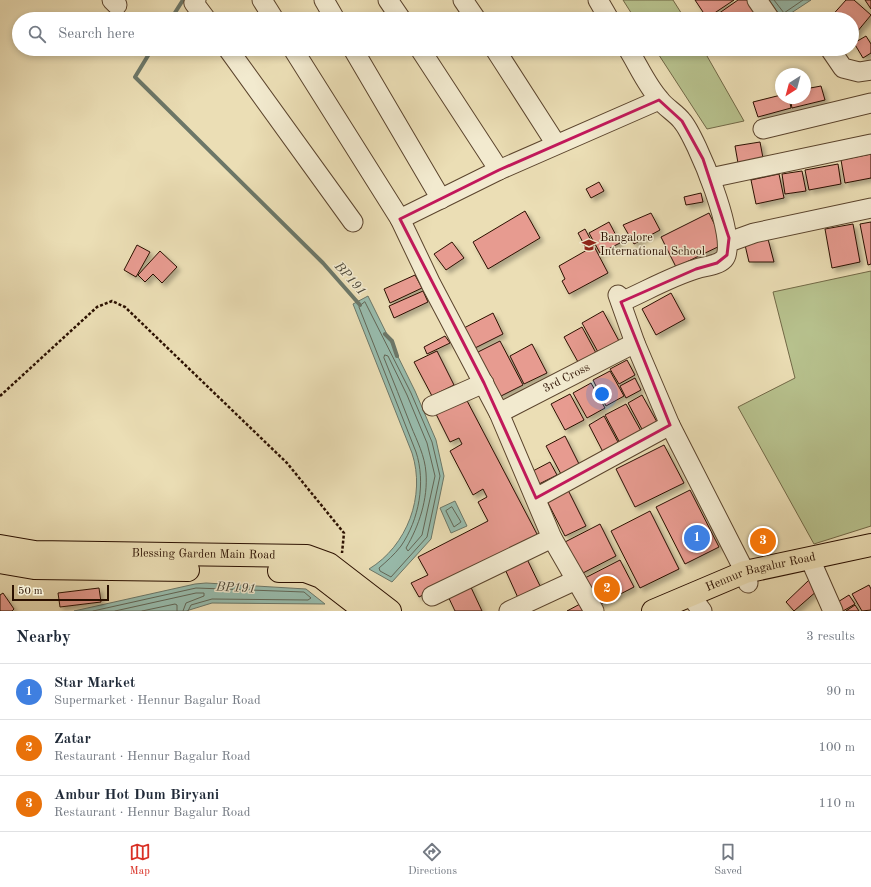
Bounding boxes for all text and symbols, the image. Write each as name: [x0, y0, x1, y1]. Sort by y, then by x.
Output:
search box: [12, 12, 859, 56]
icon: search: [26, 23, 48, 45]
text: Search here: [58, 27, 135, 42]
north arrow: [775, 68, 811, 104]
place label: Bangalore International School: [600, 232, 705, 258]
school or university icon: Bangalore International School: [581, 237, 597, 253]
water label: BP191: [331, 259, 368, 298]
street label: 3rd Cross: [541, 361, 592, 395]
your location: [592, 384, 612, 404]
pin: 1: [684, 523, 710, 553]
pin: 3: [750, 526, 776, 556]
street label: Blessing Garden Main Road: [131, 547, 276, 562]
street label: Hennur Bagalur Road: [704, 551, 817, 594]
pin: 2: [594, 574, 620, 604]
water label: BP191: [215, 580, 256, 596]
scale bar: [12, 583, 109, 602]
text: 50 m: [18, 586, 43, 597]
text: Nearby: [16, 629, 71, 646]
text: 3 results: [806, 630, 855, 643]
text: Star Market: [54, 676, 136, 691]
text: 1: [25, 685, 33, 698]
text: 90 m: [826, 685, 855, 698]
text: Supermarket · Hennur Bagalur Road: [54, 694, 261, 707]
text: Zatar: [54, 732, 91, 747]
text: 2: [25, 741, 33, 754]
text: 100 m: [818, 741, 855, 754]
text: Restaurant · Hennur Bagalur Road: [54, 750, 250, 763]
text: Ambur Hot Dum Biryani: [54, 788, 219, 803]
text: 3: [25, 797, 33, 810]
text: 110 m: [818, 797, 855, 810]
text: Restaurant · Hennur Bagalur Road: [54, 806, 250, 819]
tab: Map: [129, 841, 151, 879]
tab: Directions: [408, 841, 457, 879]
tab: Saved: [714, 841, 742, 879]

